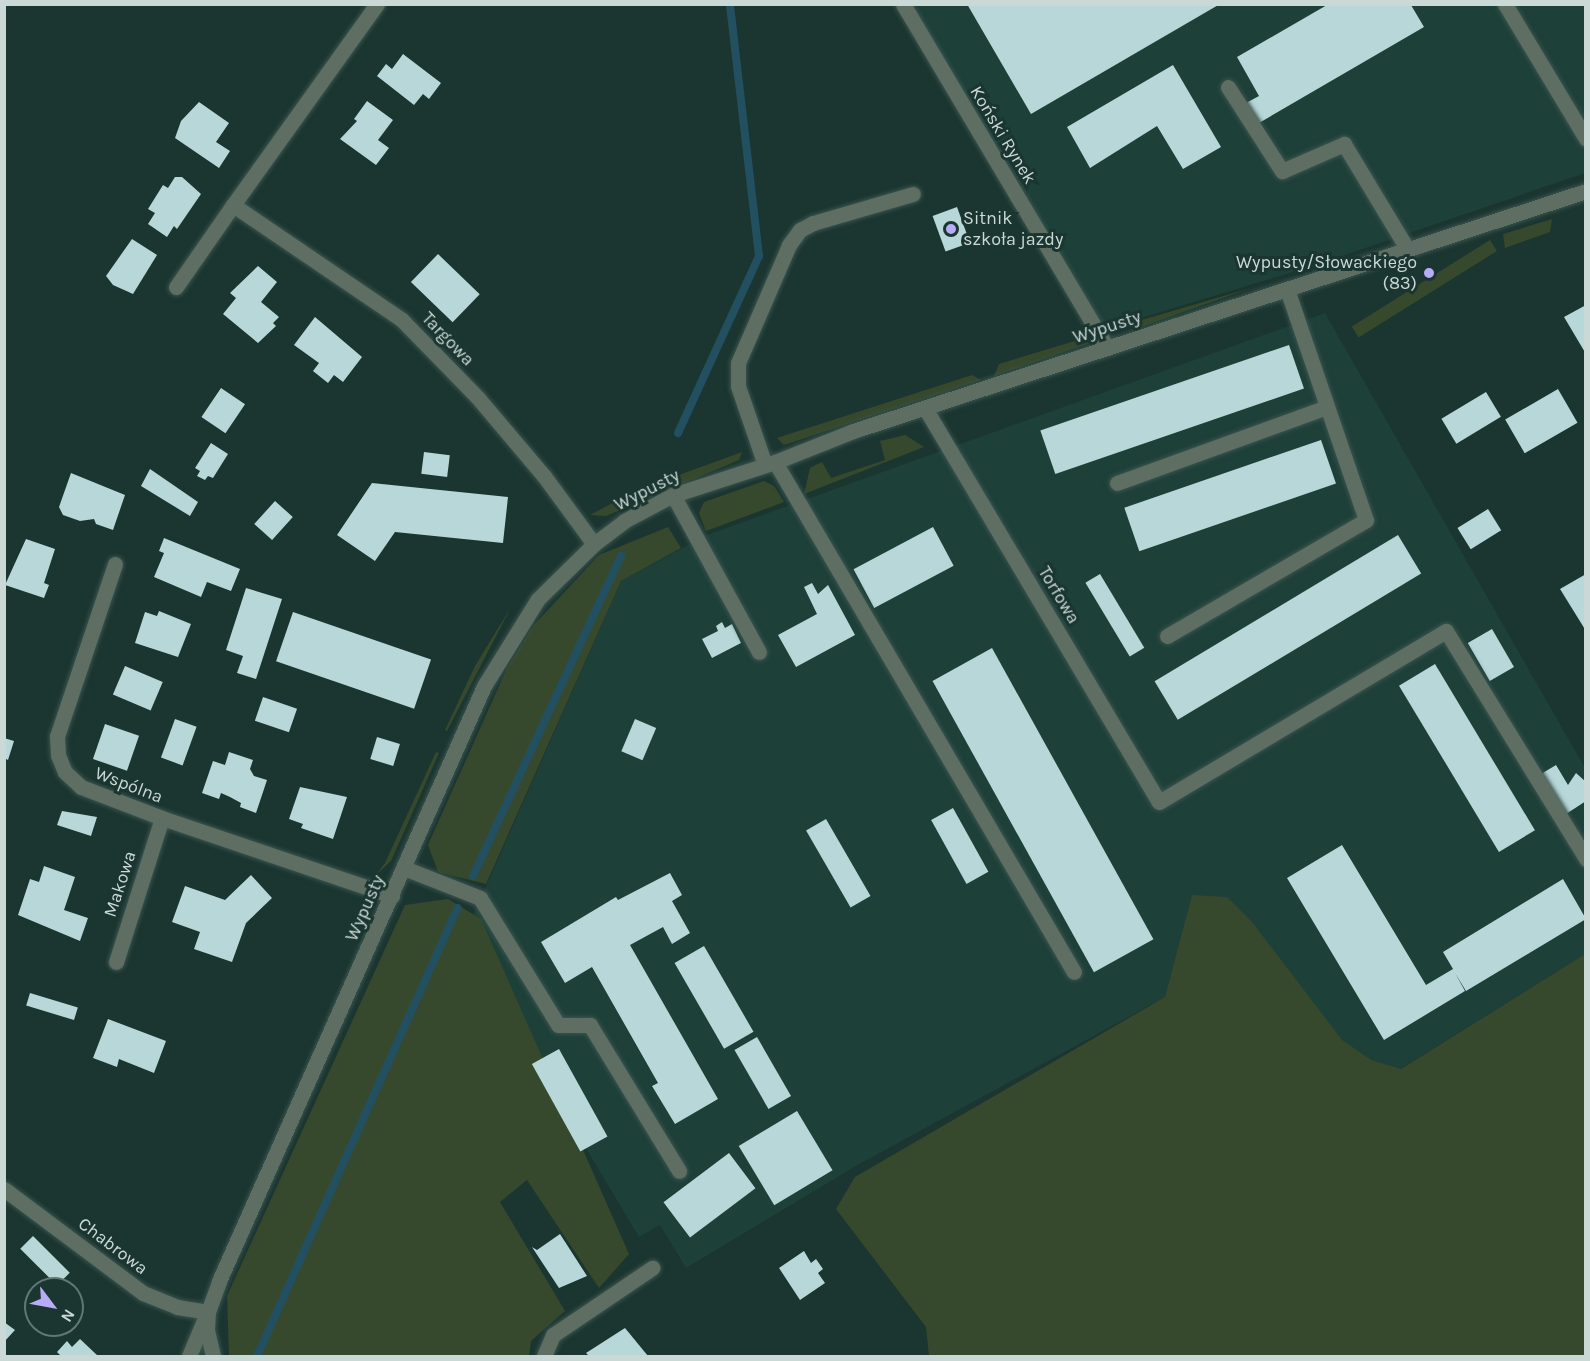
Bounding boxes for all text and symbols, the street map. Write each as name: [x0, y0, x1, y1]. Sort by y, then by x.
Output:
street label: Koński Rynek: [965, 82, 1041, 188]
place label: Sitnik szkoła jazdy: [963, 208, 1063, 250]
marker: Sitnik szkoła jazdy: [944, 222, 958, 236]
place label: Wypusty/Słowackiego (83): [1236, 252, 1417, 294]
marker: Wypusty/Słowackiego (83): [1422, 266, 1436, 280]
street label: Wypusty: [1070, 306, 1144, 348]
street label: Targowa: [417, 308, 479, 370]
street label: Wypusty: [611, 464, 683, 516]
street label: Torfowa: [1034, 562, 1084, 628]
street label: Wspólna: [92, 762, 166, 808]
street label: Makowa: [99, 848, 141, 920]
street label: Wypusty: [341, 871, 389, 945]
street label: Chabrowa: [74, 1213, 152, 1279]
north arrow: [24, 1277, 84, 1337]
text: N: [57, 1306, 79, 1326]

